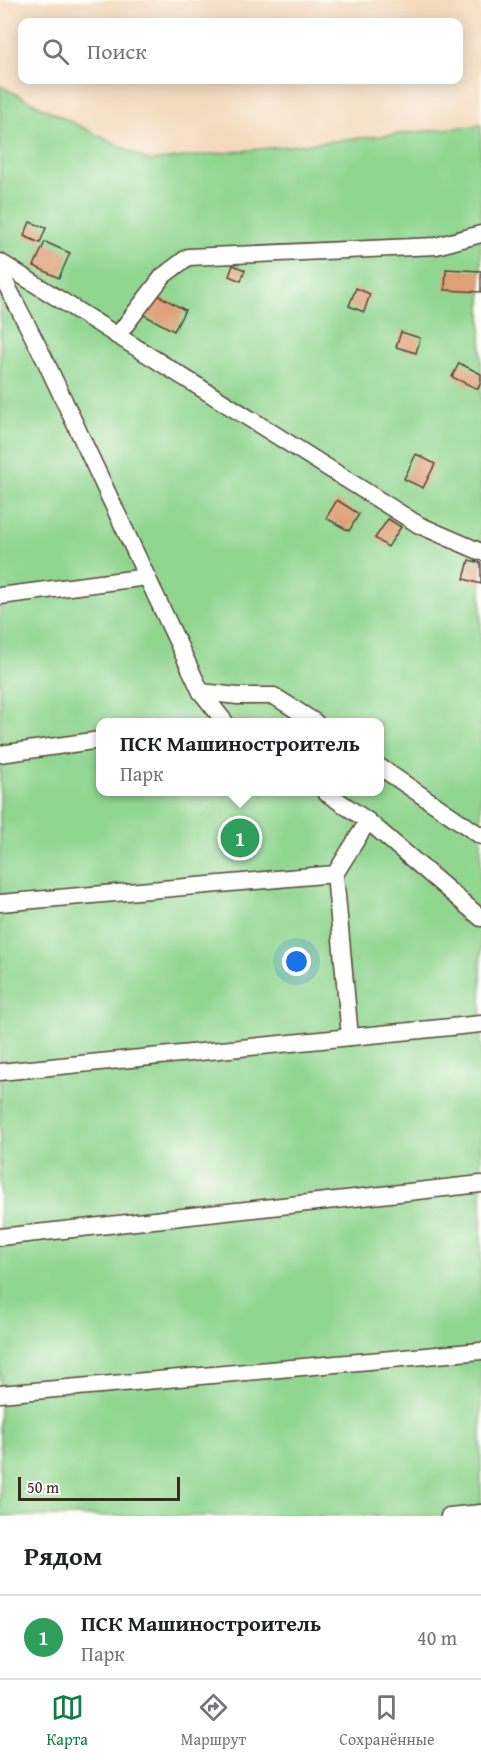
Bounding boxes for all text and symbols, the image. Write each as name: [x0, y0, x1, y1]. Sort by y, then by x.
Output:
search box: [18, 18, 463, 84]
icon: search: [39, 35, 72, 68]
text: Поиск: [87, 35, 147, 67]
popup: [96, 718, 384, 796]
text: ПСК Машиностроитель: [120, 727, 360, 759]
text: Парк: [120, 759, 164, 788]
pin: 1: [220, 816, 260, 860]
your location: [282, 947, 311, 976]
scale bar: [18, 1474, 180, 1502]
text: 50 m: [27, 1475, 59, 1499]
text: Рядом: [24, 1536, 102, 1575]
text: ПСК Машиностроитель: [81, 1607, 321, 1639]
text: 1: [38, 1623, 49, 1652]
text: 40 m: [417, 1623, 457, 1652]
text: Парк: [81, 1639, 125, 1668]
tab: Карта: [46, 1691, 88, 1751]
tab: Маршрут: [181, 1691, 246, 1751]
tab: Сохранённые: [339, 1691, 435, 1751]

